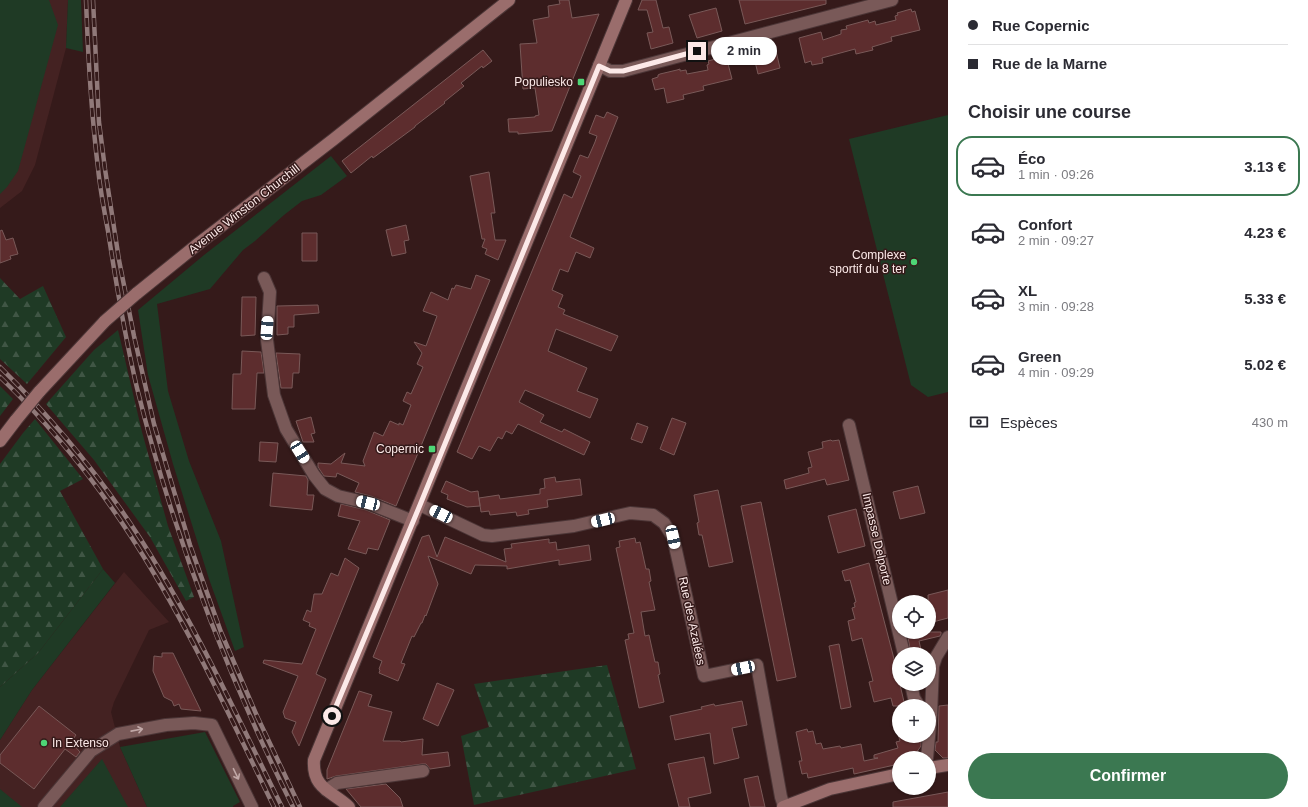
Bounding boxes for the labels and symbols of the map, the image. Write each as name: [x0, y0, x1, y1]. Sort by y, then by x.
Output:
callout: 2 min: [711, 37, 777, 65]
route end: [688, 42, 706, 60]
place label: Populiesko: [514, 75, 573, 89]
marker: Populiesko: [576, 77, 586, 87]
street label: Avenue Winston Churchill: [186, 161, 302, 257]
place label: Complexe sportif du 8 ter: [829, 248, 906, 276]
marker: Complexe sportif du 8 ter: [909, 257, 919, 267]
car: [260, 316, 274, 340]
car: [289, 439, 311, 465]
place label: Copernic: [376, 442, 424, 456]
marker: Copernic: [427, 444, 437, 454]
street label: Impasse Delporte: [860, 492, 894, 587]
car: [355, 494, 381, 512]
car: [428, 503, 454, 525]
car: [590, 511, 616, 529]
car: [665, 524, 681, 550]
street label: Rue des Azalées: [676, 575, 708, 667]
car: [730, 660, 756, 676]
route start: [323, 707, 341, 725]
one-way arrow: [130, 726, 143, 734]
place label: In Extenso: [52, 736, 109, 750]
marker: In Extenso: [39, 738, 49, 748]
one-way arrow: [233, 767, 240, 779]

